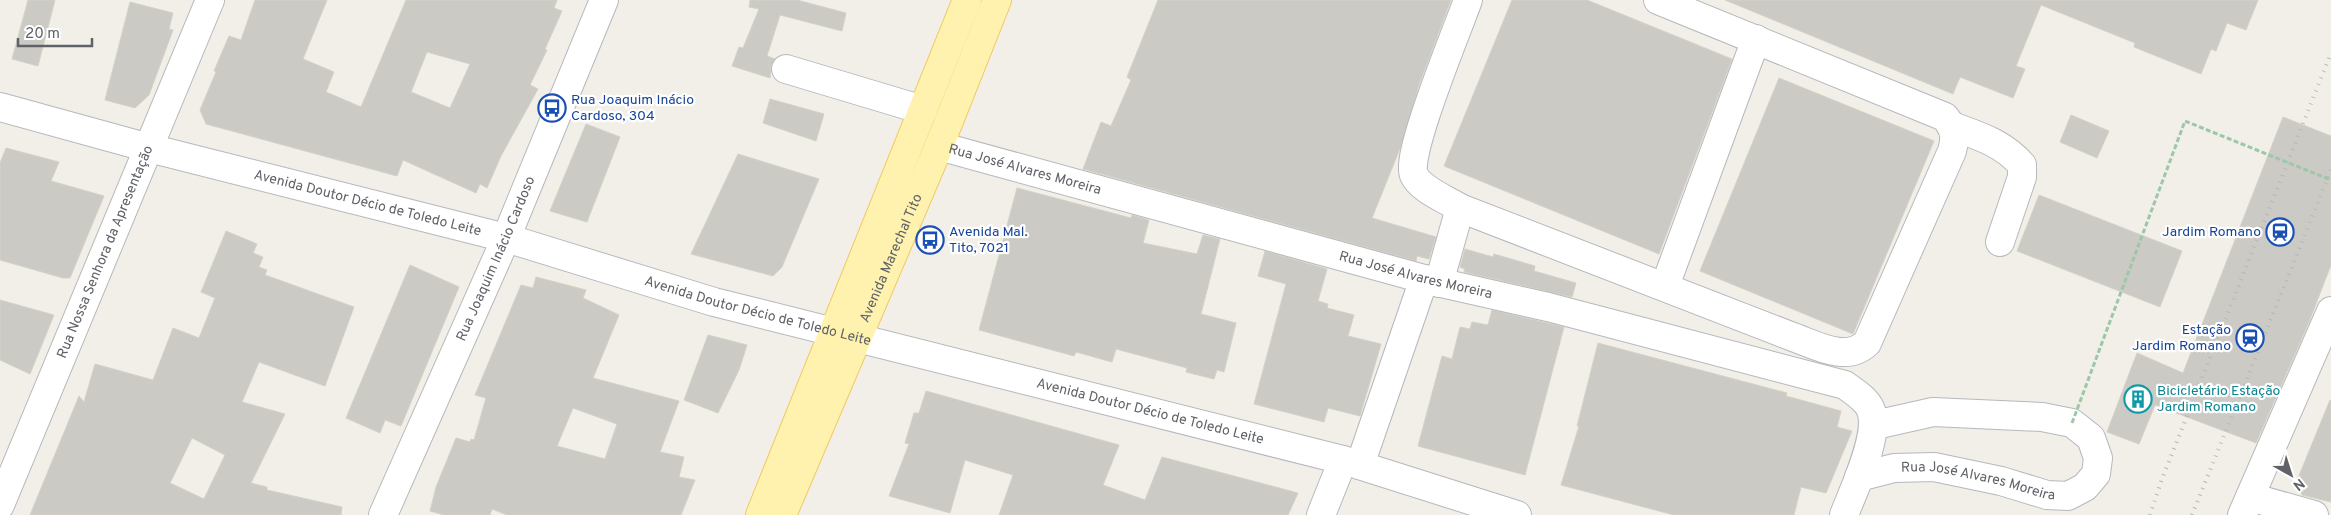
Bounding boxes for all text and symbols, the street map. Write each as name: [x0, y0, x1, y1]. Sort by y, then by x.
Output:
scale bar: [18, 15, 91, 47]
text: 20 m: [25, 25, 60, 44]
place label: Rua Joaquim Inácio Cardoso, 304: [571, 92, 694, 125]
bus stop icon: Rua Joaquim Inácio Cardoso, 304: [537, 93, 567, 123]
street label: Rua José Alvares Moreira: [947, 140, 1103, 199]
street label: Rua Nossa Senhora da Apresentação: [53, 143, 157, 361]
street label: Avenida Doutor Décio de Toledo Leite: [252, 166, 483, 240]
street label: Rua Joaquim Inácio Cardoso: [453, 174, 539, 344]
street label: Avenida Marechal Tito: [856, 191, 926, 325]
station icon: Jardim Romano: [2265, 217, 2295, 247]
place label: Avenida Mal. Tito, 7021: [949, 224, 1028, 257]
place label: Jardim Romano: [2162, 224, 2261, 241]
bus stop icon: Avenida Mal. Tito, 7021: [915, 225, 945, 255]
street label: Rua José Alvares Moreira: [1337, 248, 1494, 303]
street label: Avenida Doutor Décio de Toledo Leite: [642, 273, 873, 350]
place label: Estação Jardim Romano: [2132, 322, 2231, 355]
station icon: Estação Jardim Romano: [2235, 323, 2265, 353]
street label: Avenida Doutor Décio de Toledo Leite: [1035, 375, 1266, 448]
place label: Bicicletário Estação Jardim Romano: [2157, 383, 2281, 416]
building icon: Bicicletário Estação Jardim Romano: [2123, 384, 2153, 414]
north arrow: [2266, 450, 2316, 500]
street label: Rua José Alvares Moreira: [1901, 458, 2056, 504]
text: N: [2289, 474, 2307, 494]

